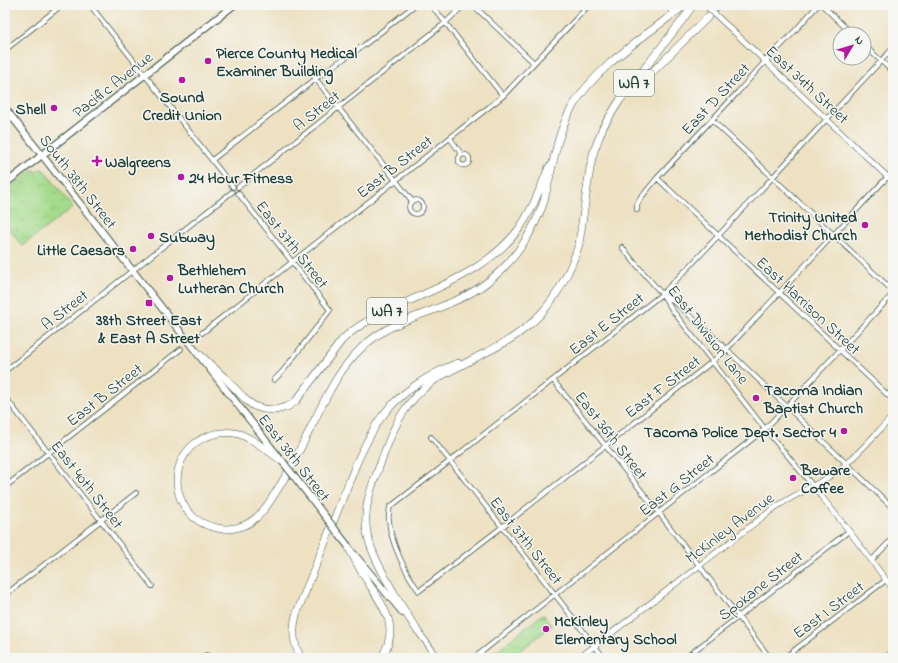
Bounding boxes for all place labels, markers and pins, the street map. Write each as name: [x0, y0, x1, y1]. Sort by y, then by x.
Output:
place label: Pierce County Medical Examiner Building: [216, 42, 357, 85]
marker: Pierce County Medical Examiner Building: [203, 56, 213, 66]
marker: Sound Credit Union: [177, 75, 187, 85]
place label: Sound Credit Union: [142, 86, 222, 128]
place label: Shell: [16, 98, 46, 122]
marker: Shell: [49, 103, 59, 113]
place label: Walgreens: [105, 151, 171, 176]
marker: Walgreens: [92, 156, 102, 166]
place label: 24 Hour Fitness: [188, 167, 293, 191]
marker: 24 Hour Fitness: [176, 172, 186, 182]
place label: Trinity United Methodist Church: [744, 206, 857, 248]
marker: Trinity United Methodist Church: [860, 220, 870, 230]
place label: Subway: [159, 226, 215, 251]
marker: Subway: [146, 231, 156, 241]
place label: Little Caesars: [37, 239, 125, 263]
marker: Little Caesars: [128, 244, 138, 254]
place label: Bethlehem Lutheran Church: [177, 259, 284, 301]
marker: Bethlehem Lutheran Church: [165, 273, 175, 283]
marker: 38th Street East & East A Street: [144, 298, 154, 308]
place label: 38th Street East & East A Street: [95, 309, 203, 351]
place label: Tacoma Indian Baptist Church: [763, 379, 863, 421]
marker: Tacoma Indian Baptist Church: [751, 393, 761, 403]
place label: Tacoma Police Dept. Sector 4: [644, 421, 836, 445]
marker: Tacoma Police Dept. Sector 4: [839, 426, 849, 436]
place label: Beware Coffee: [800, 459, 851, 501]
marker: Beware Coffee: [788, 473, 798, 483]
place label: McKinley Elementary School: [554, 610, 677, 653]
marker: McKinley Elementary School: [541, 624, 551, 634]

